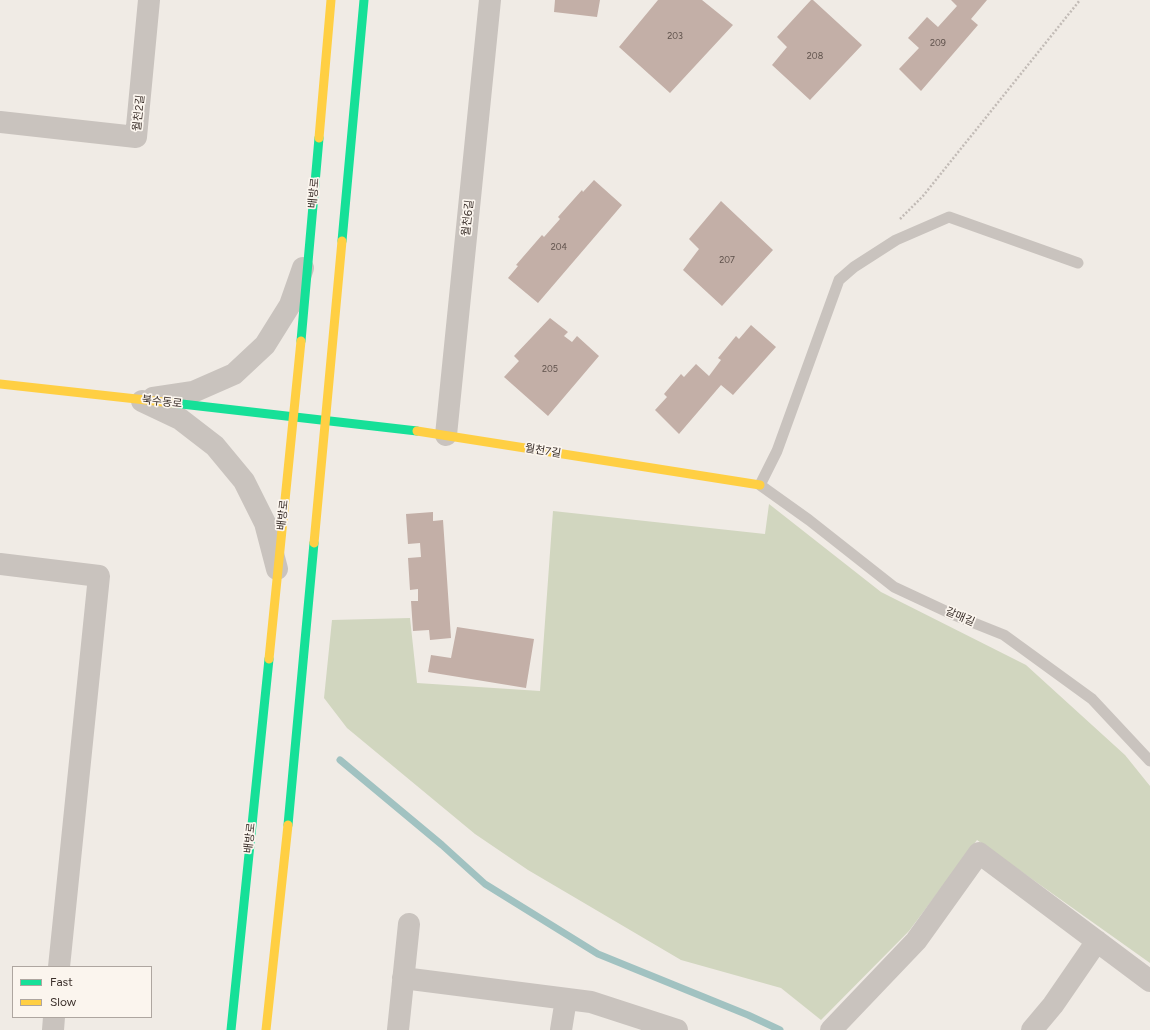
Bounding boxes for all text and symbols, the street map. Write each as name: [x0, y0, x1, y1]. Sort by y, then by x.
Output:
house number: 203: [667, 31, 683, 41]
house number: 209: [930, 38, 946, 48]
house number: 208: [807, 51, 823, 61]
street label: 월천2길: [131, 94, 147, 132]
street label: 배방로: [306, 177, 322, 209]
street label: 월천6길: [460, 199, 476, 237]
house number: 204: [551, 242, 567, 252]
house number: 207: [719, 255, 735, 265]
house number: 205: [542, 364, 558, 374]
street label: 북수동로: [141, 393, 183, 411]
street label: 월천7길: [524, 442, 562, 460]
street label: 배방로: [275, 499, 291, 531]
street label: 갈매길: [943, 605, 977, 629]
street label: 배방로: [242, 822, 258, 854]
legend: [12, 966, 152, 1018]
text: Fast: [50, 975, 73, 989]
text: Slow: [50, 995, 76, 1009]

